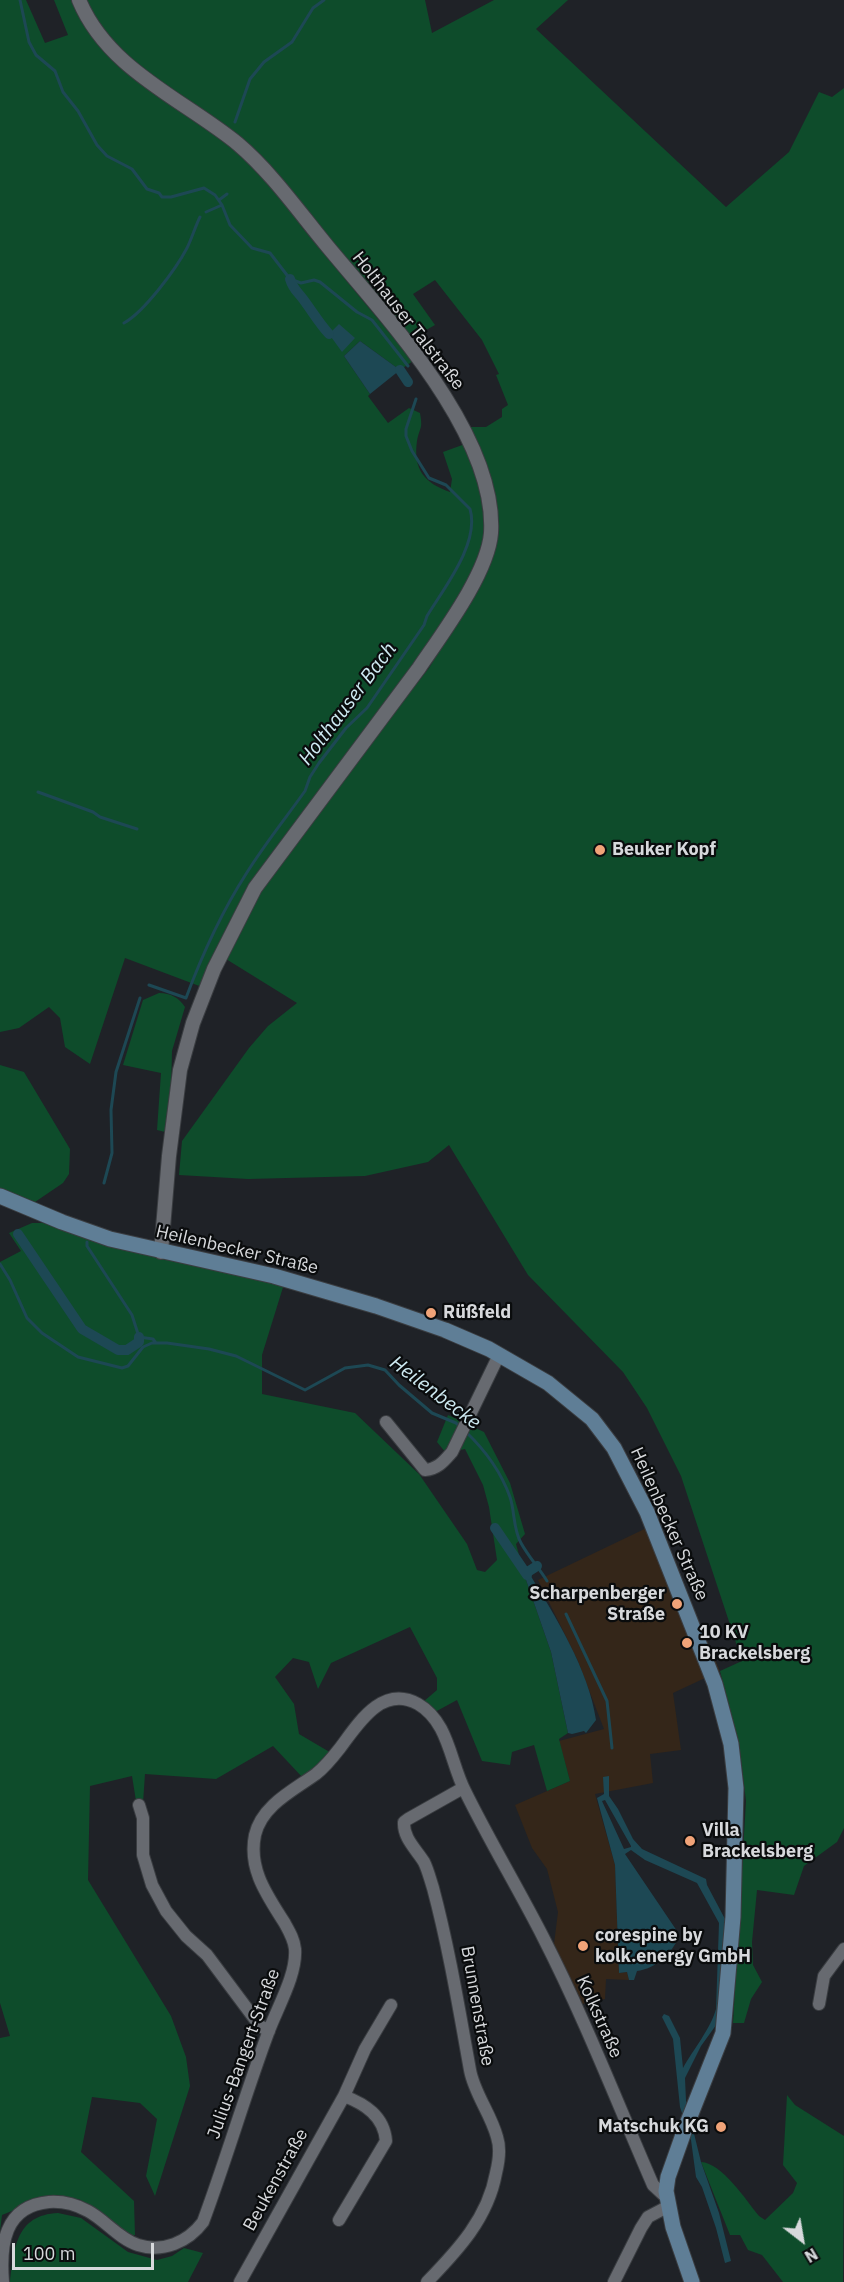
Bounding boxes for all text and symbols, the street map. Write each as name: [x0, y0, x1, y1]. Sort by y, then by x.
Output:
street label: Holthauser Talstraße: [347, 248, 469, 394]
water label: Holthauser Bach: [294, 638, 402, 770]
place label: Beuker Kopf: [612, 839, 716, 861]
marker: Beuker Kopf: [593, 843, 607, 857]
street label: Heilenbecker Straße: [154, 1221, 320, 1279]
place label: Rüßfeld: [443, 1302, 511, 1324]
marker: Rüßfeld: [424, 1306, 438, 1320]
water label: Heilenbecke: [385, 1351, 485, 1435]
street label: Heilenbecker Straße: [625, 1444, 713, 1604]
place label: Scharpenberger Straße: [529, 1583, 665, 1626]
marker: Scharpenberger Straße: [670, 1597, 684, 1611]
place label: 10 KV Brackelsberg: [699, 1622, 810, 1664]
marker: 10 KV Brackelsberg: [680, 1636, 694, 1650]
place label: Villa Brackelsberg: [702, 1820, 813, 1862]
marker: Villa Brackelsberg: [683, 1834, 697, 1848]
place label: corespine by kolk.energy GmbH: [595, 1925, 751, 1968]
marker: corespine by kolk.energy GmbH: [576, 1939, 590, 1953]
street label: Brunnenstraße: [456, 1944, 498, 2068]
street label: Julius-Bangert-Straße: [203, 1966, 285, 2142]
street label: Kolkstraße: [571, 1973, 627, 2061]
place label: Matschuk KG: [598, 2116, 709, 2138]
marker: Matschuk KG: [714, 2120, 728, 2134]
street label: Beukenstraße: [239, 2125, 313, 2235]
north arrow: [772, 2210, 832, 2270]
scale bar: [15, 2231, 158, 2269]
text: 100 m: [23, 2242, 75, 2265]
text: N: [801, 2244, 821, 2267]

